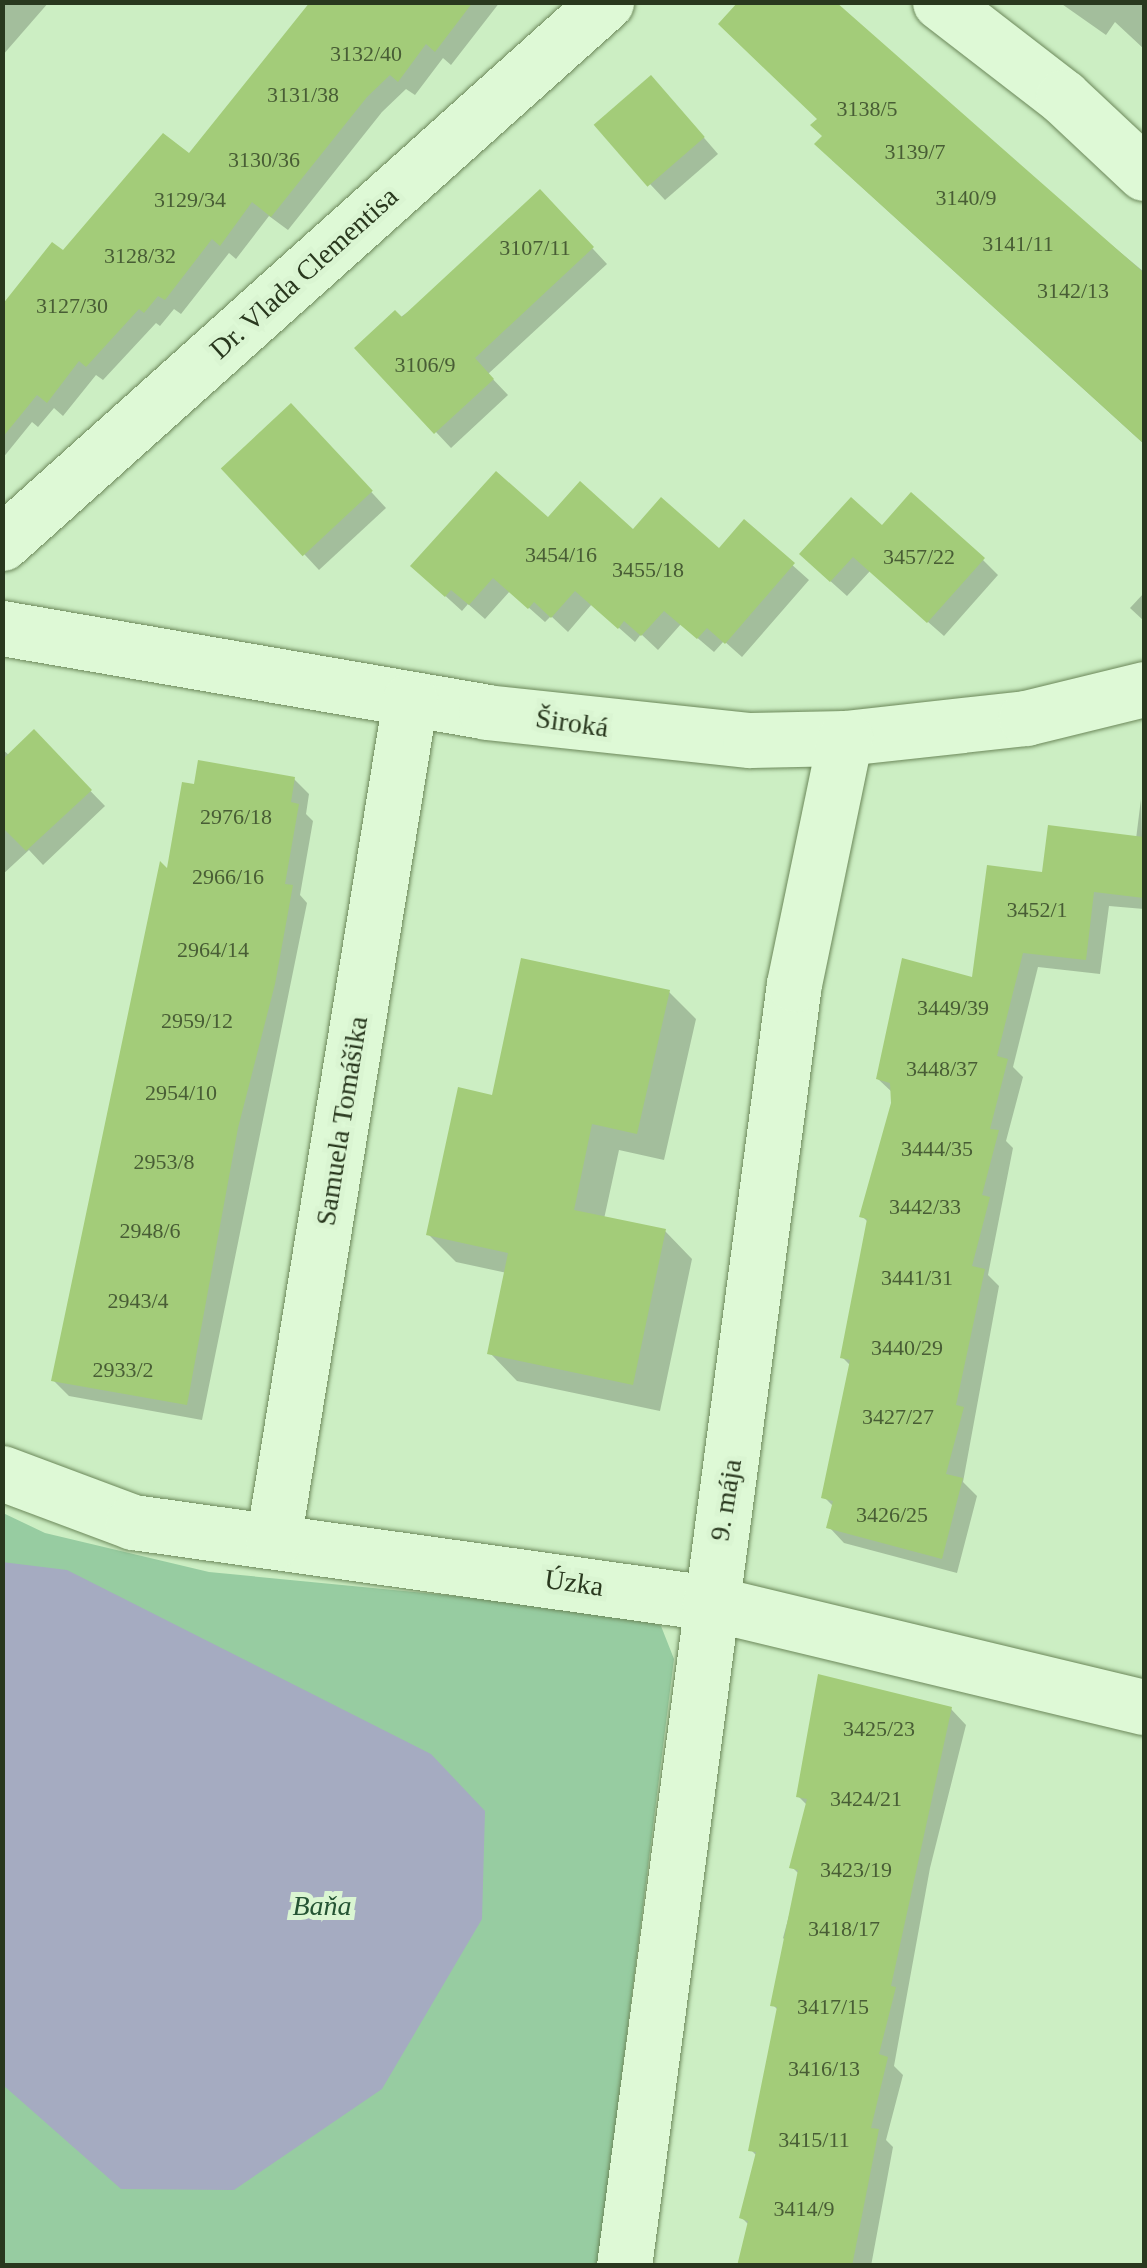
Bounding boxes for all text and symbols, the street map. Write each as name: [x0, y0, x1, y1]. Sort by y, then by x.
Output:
house number: 3132/40: [330, 41, 402, 67]
house number: 3131/38: [267, 82, 339, 108]
house number: 3138/5: [836, 96, 898, 122]
house number: 3139/7: [884, 139, 946, 165]
house number: 3130/36: [228, 147, 300, 173]
street label: Dr. Vlada Clementisa: [203, 180, 405, 366]
house number: 3140/9: [935, 185, 997, 211]
house number: 3129/34: [154, 187, 226, 213]
house number: 3141/11: [982, 231, 1054, 257]
house number: 3107/11: [499, 235, 571, 261]
house number: 3128/32: [104, 243, 176, 269]
house number: 3142/13: [1037, 278, 1109, 304]
house number: 3127/30: [36, 293, 108, 319]
house number: 3106/9: [394, 352, 456, 378]
house number: 3454/16: [525, 542, 597, 568]
house number: 3457/22: [883, 544, 955, 570]
house number: 3455/18: [612, 557, 684, 583]
street label: Široká: [533, 701, 611, 745]
house number: 2976/18: [200, 804, 272, 830]
house number: 2966/16: [192, 864, 264, 890]
house number: 3452/1: [1006, 897, 1068, 923]
house number: 2964/14: [177, 937, 249, 963]
house number: 3449/39: [917, 995, 989, 1021]
house number: 2959/12: [161, 1008, 233, 1034]
street label: Samuela Tomášika: [309, 1014, 375, 1228]
house number: 3448/37: [906, 1056, 978, 1082]
house number: 2954/10: [145, 1080, 217, 1106]
house number: 3444/35: [901, 1136, 973, 1162]
house number: 2953/8: [133, 1149, 195, 1175]
house number: 3442/33: [889, 1194, 961, 1220]
house number: 2948/6: [119, 1218, 181, 1244]
house number: 3441/31: [881, 1265, 953, 1291]
house number: 2943/4: [107, 1288, 169, 1314]
house number: 3440/29: [871, 1335, 943, 1361]
house number: 2933/2: [92, 1357, 154, 1383]
house number: 3427/27: [862, 1404, 934, 1430]
street label: 9. mája: [703, 1457, 749, 1543]
house number: 3426/25: [856, 1502, 928, 1528]
street label: Úzka: [542, 1562, 606, 1604]
house number: 3425/23: [843, 1716, 915, 1742]
house number: 3424/21: [830, 1786, 902, 1812]
house number: 3423/19: [820, 1857, 892, 1883]
park label: Baňa: [292, 1889, 352, 1923]
house number: 3418/17: [808, 1916, 880, 1942]
house number: 3417/15: [797, 1994, 869, 2020]
house number: 3416/13: [788, 2056, 860, 2082]
house number: 3415/11: [778, 2127, 850, 2153]
house number: 3414/9: [773, 2196, 835, 2222]

